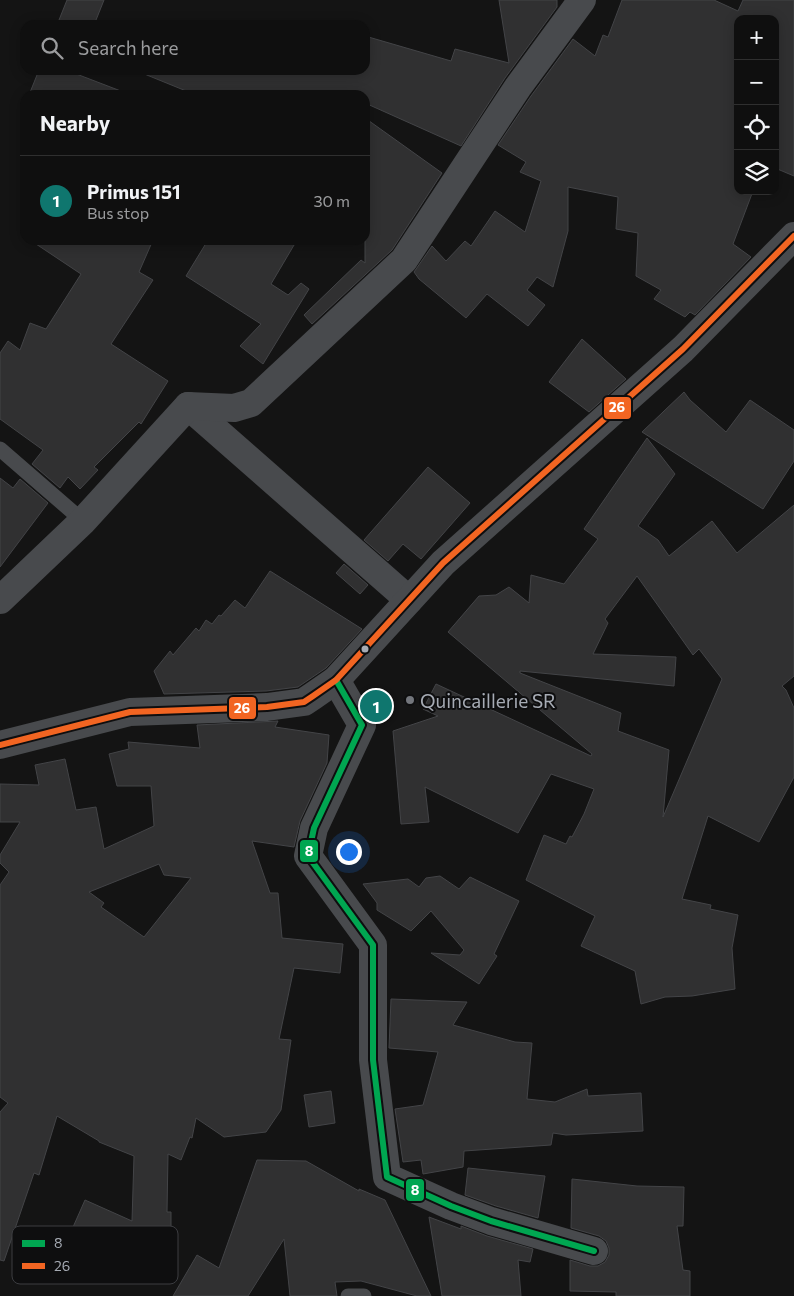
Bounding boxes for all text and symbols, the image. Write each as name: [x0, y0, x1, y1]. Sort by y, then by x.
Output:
map controls: [734, 15, 779, 195]
button: +: [734, 15, 779, 60]
search box: [20, 20, 370, 75]
icon: search: [38, 34, 66, 62]
text: Search here: [78, 36, 178, 59]
button: −: [734, 60, 779, 105]
button: locate: [734, 105, 779, 150]
text: Nearby: [40, 110, 110, 135]
button: layers: [734, 150, 779, 195]
text: Primus 151: [87, 180, 181, 203]
text: 1: [52, 191, 60, 210]
text: 30 m: [313, 191, 350, 210]
text: Bus stop: [87, 203, 149, 222]
line badge: 26: [603, 396, 632, 420]
text: 26: [609, 398, 626, 415]
unlabelled marker: [360, 644, 370, 654]
pin: 1: [360, 687, 392, 725]
place label: Quincaillerie SR: [420, 689, 556, 712]
marker: Quincaillerie SR: [404, 694, 416, 706]
line badge: 26: [228, 696, 257, 720]
text: 26: [234, 699, 251, 716]
line badge: 8: [299, 839, 319, 863]
your location: [336, 839, 362, 865]
text: 8: [305, 842, 314, 859]
line badge: 8: [405, 1178, 425, 1202]
text: 8: [411, 1181, 420, 1198]
legend: [12, 1226, 178, 1284]
text: 8: [54, 1234, 63, 1251]
text: 26: [54, 1257, 70, 1274]

